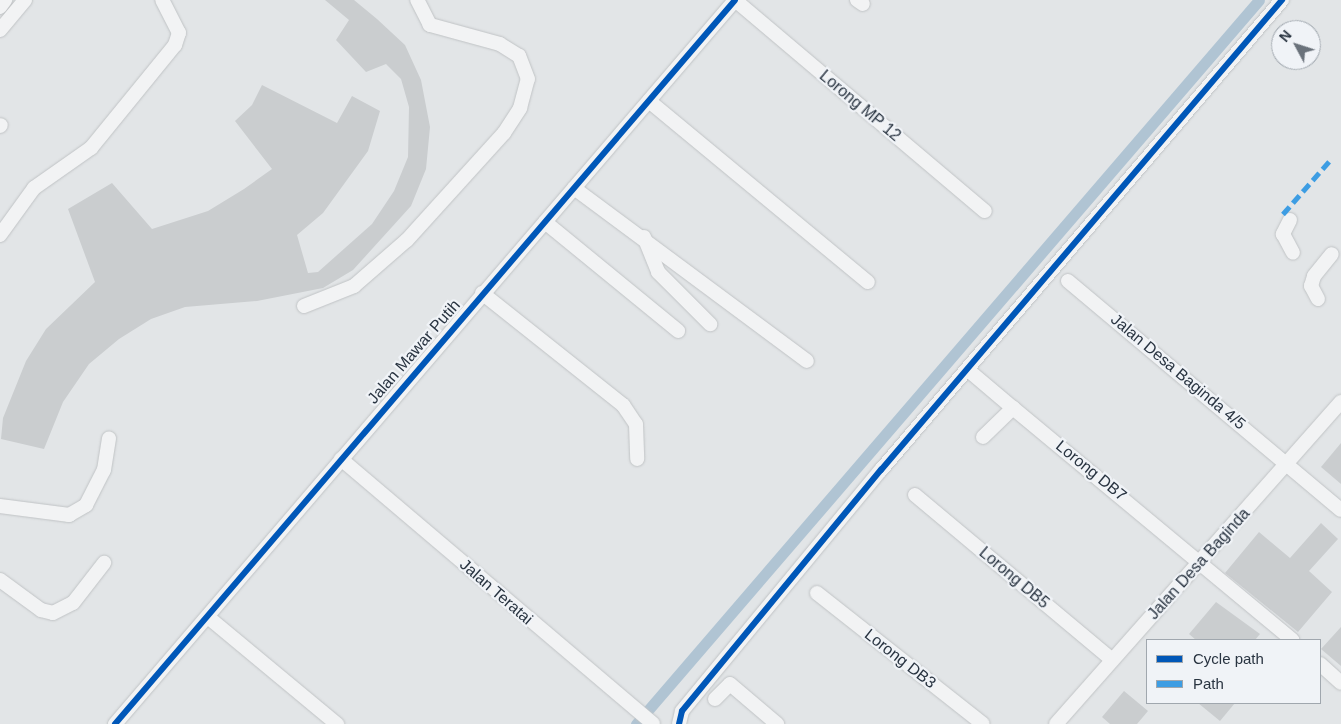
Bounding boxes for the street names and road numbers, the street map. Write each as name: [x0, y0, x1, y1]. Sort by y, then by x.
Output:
street label: Lorong MP 12: [815, 66, 905, 146]
street label: Jalan Mawar Putih: [364, 296, 464, 408]
street label: Jalan Desa Baginda 4/5: [1107, 310, 1249, 434]
street label: Lorong DB7: [1052, 437, 1130, 505]
street label: Jalan Desa Baginda: [1144, 504, 1254, 624]
street label: Lorong DB5: [975, 543, 1053, 613]
street label: Jalan Teratai: [455, 555, 537, 629]
street label: Lorong DB3: [860, 625, 940, 693]

